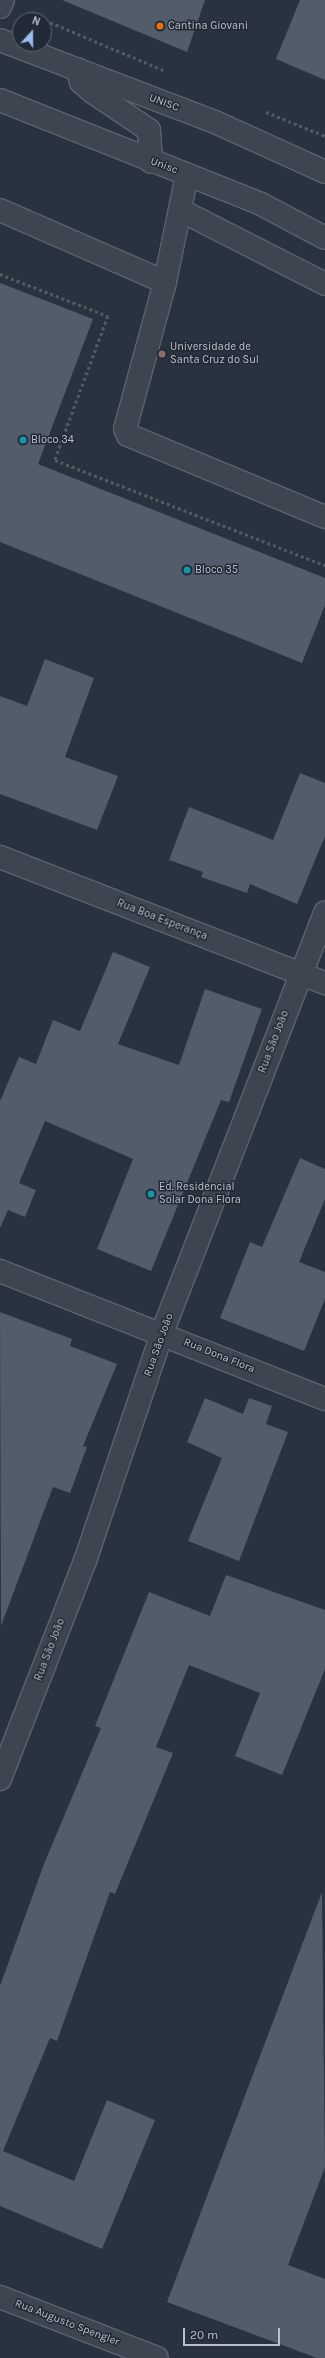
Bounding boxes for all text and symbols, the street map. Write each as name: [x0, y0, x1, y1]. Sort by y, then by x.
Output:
north arrow: [12, 12, 52, 52]
text: N: [30, 14, 42, 29]
place label: Cantina Giovani: [168, 19, 248, 33]
marker: Cantina Giovani: [155, 21, 165, 31]
street label: UNISC: [147, 91, 181, 115]
street label: Unisc: [148, 155, 180, 177]
place label: Universidade de Santa Cruz do Sul: [170, 341, 259, 367]
marker: Universidade de Santa Cruz do Sul: [157, 349, 167, 359]
place label: Bloco 34: [31, 433, 74, 447]
marker: Bloco 34: [18, 435, 28, 445]
place label: Bloco 35: [195, 563, 238, 577]
marker: Bloco 35: [182, 565, 192, 575]
street label: Rua Boa Esperança: [115, 897, 209, 943]
street label: Rua São João: [256, 1009, 292, 1075]
place label: Ed. Residencial Solar Dona Flora: [159, 1181, 241, 1207]
marker: Ed. Residencial Solar Dona Flora: [146, 1189, 156, 1199]
street label: Rua São João: [142, 1312, 176, 1378]
street label: Rua Dona Flora: [182, 1336, 256, 1376]
street label: Rua São João: [32, 1617, 68, 1683]
street label: Rua Augusto Spengler: [13, 2297, 121, 2349]
scale bar: [185, 2320, 282, 2346]
text: 20 m: [190, 2328, 218, 2342]

